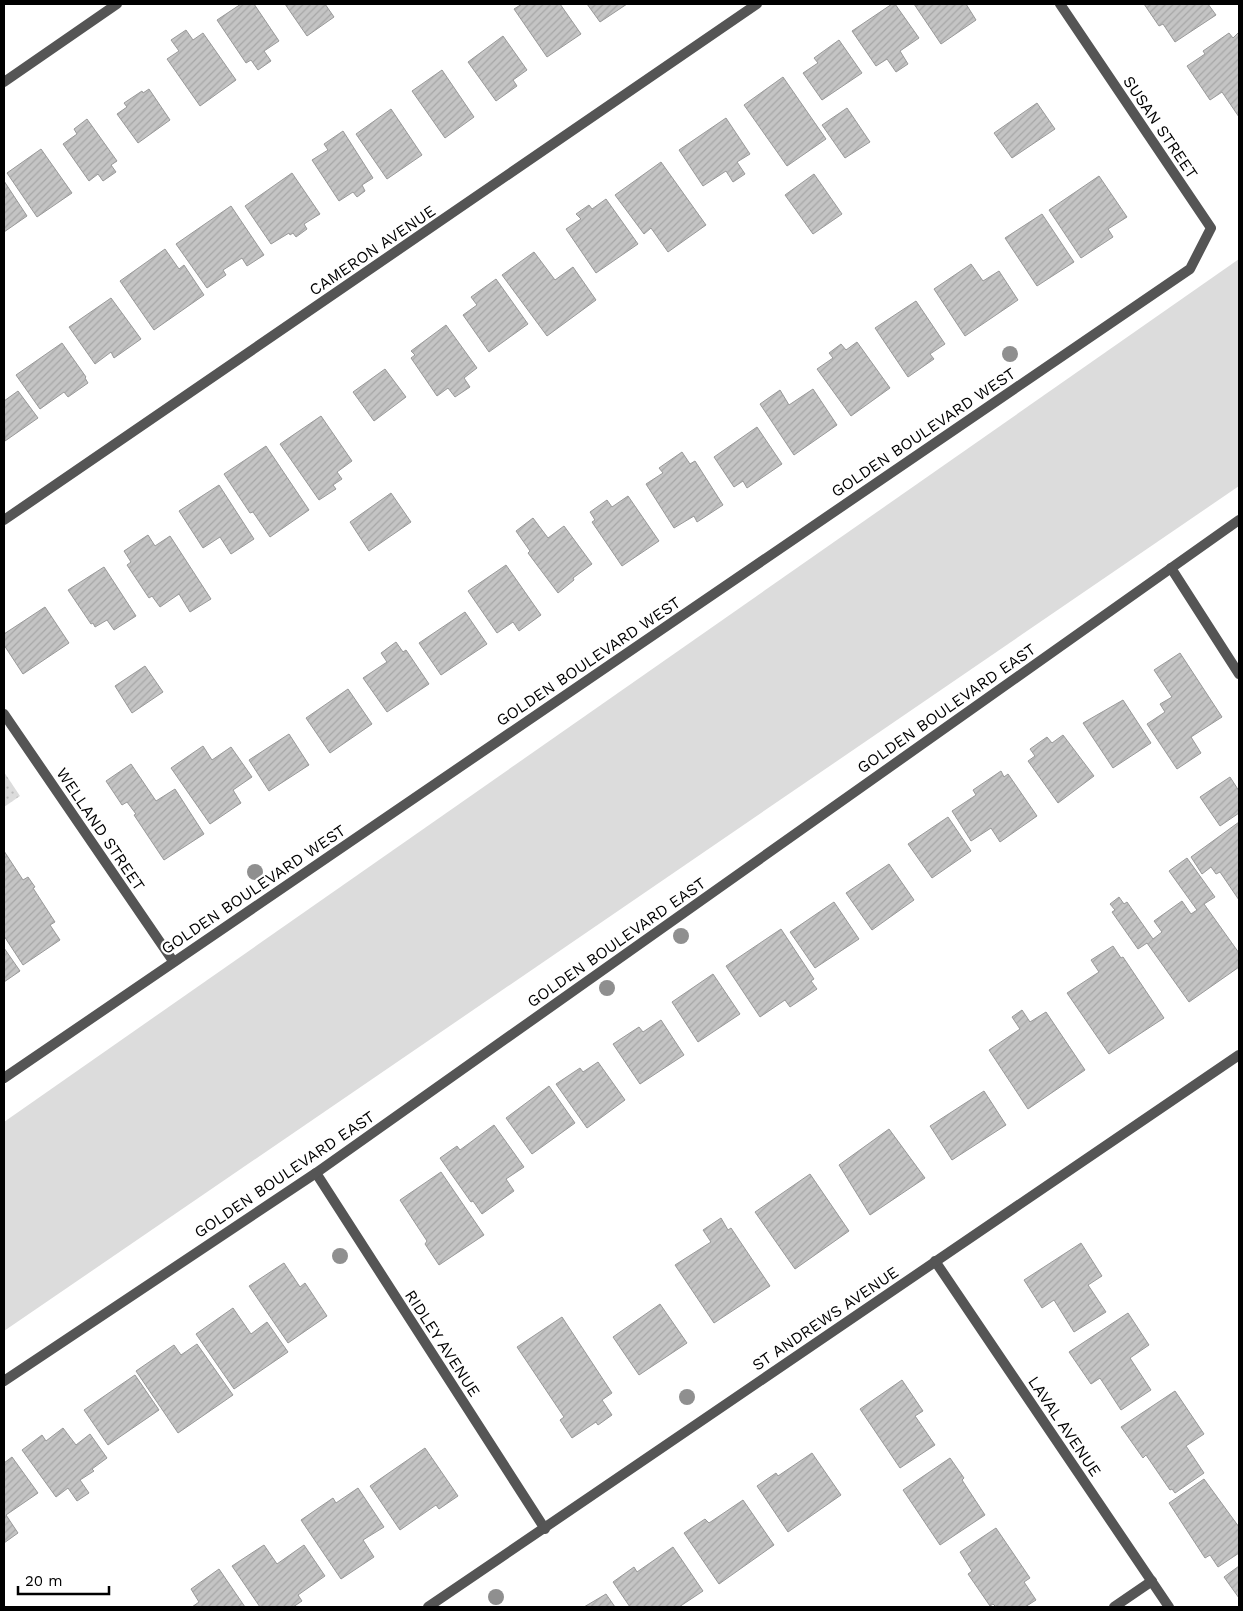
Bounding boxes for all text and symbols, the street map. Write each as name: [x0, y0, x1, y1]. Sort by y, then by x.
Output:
street label: SUSAN STREET: [1119, 72, 1202, 182]
street label: CAMERON AVENUE: [306, 201, 439, 300]
street label: GOLDEN BOULEVARD WEST: [828, 363, 1019, 501]
street label: GOLDEN BOULEVARD WEST: [493, 592, 684, 730]
street label: GOLDEN BOULEVARD EAST: [853, 639, 1039, 777]
street label: WELLAND STREET: [52, 764, 149, 895]
street label: GOLDEN BOULEVARD WEST: [158, 820, 349, 958]
street label: GOLDEN BOULEVARD EAST: [523, 873, 709, 1011]
street label: GOLDEN BOULEVARD EAST: [191, 1107, 378, 1242]
street label: ST ANDREWS AVENUE: [749, 1262, 902, 1374]
street label: RIDLEY AVENUE: [401, 1286, 484, 1400]
street label: LAVAL AVENUE: [1024, 1373, 1105, 1480]
scale bar: [18, 1564, 109, 1596]
text: 20 m: [25, 1572, 63, 1590]

